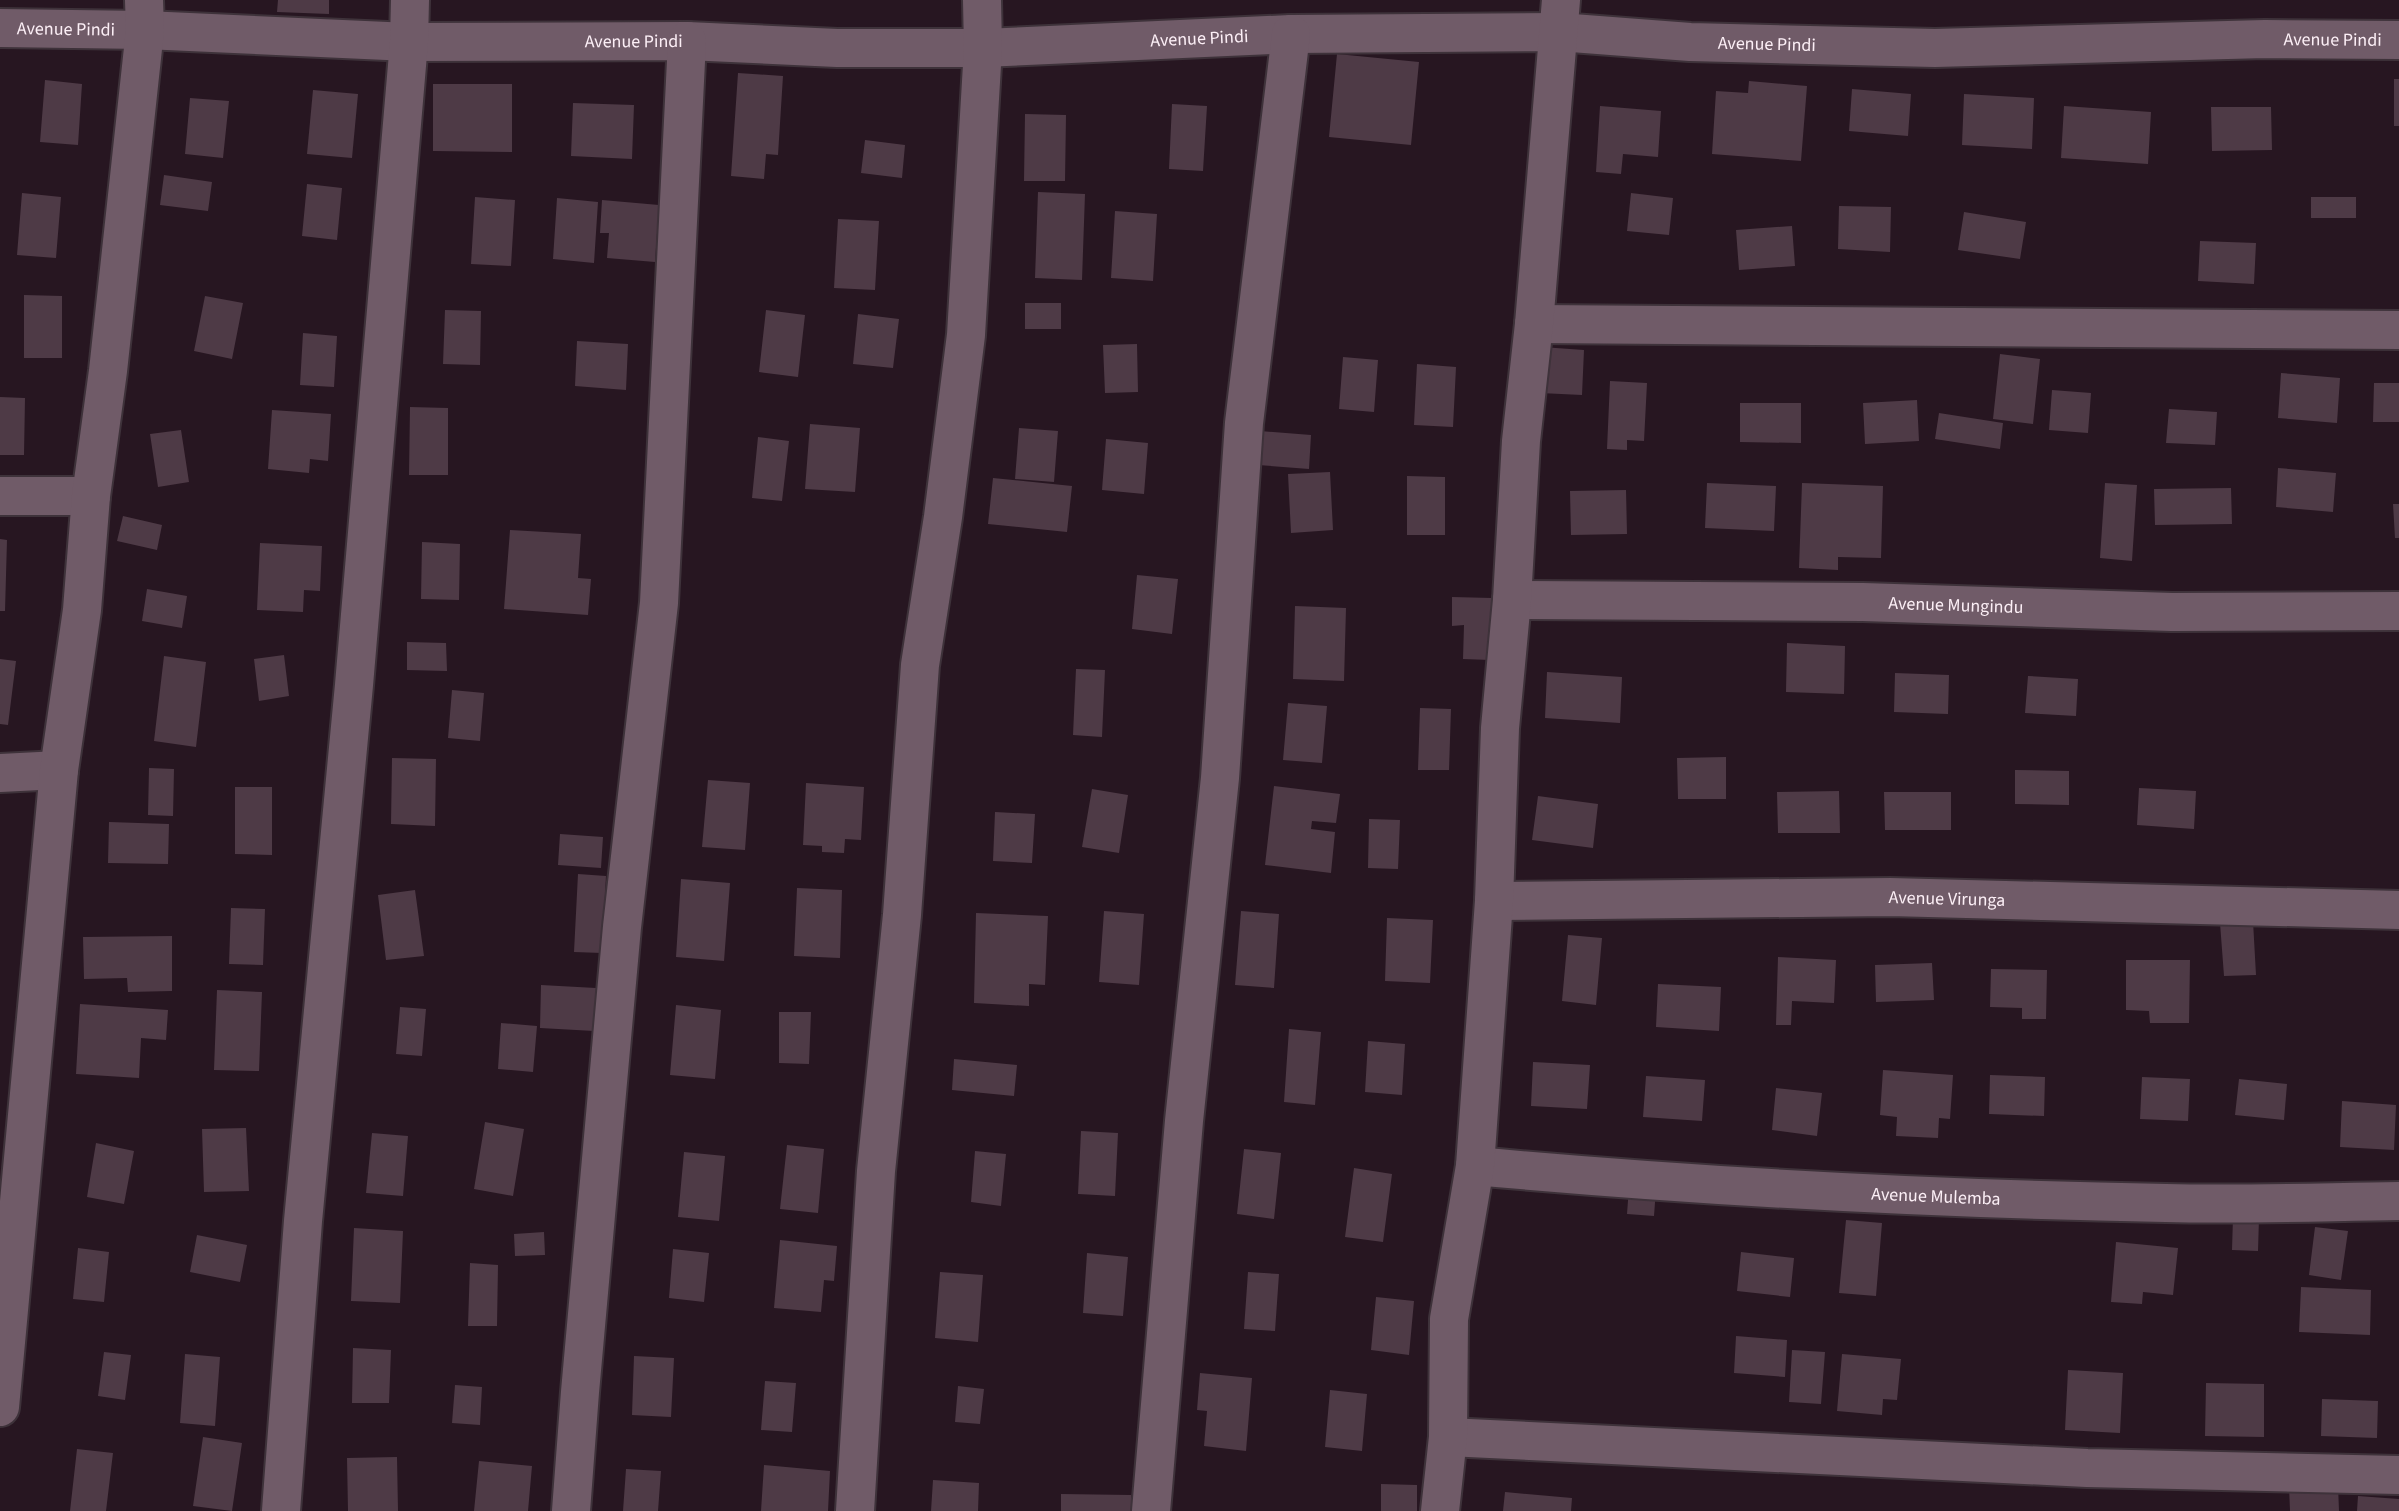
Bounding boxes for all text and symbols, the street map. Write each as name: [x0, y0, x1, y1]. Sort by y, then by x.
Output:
street label: Avenue Pindi: [17, 16, 115, 42]
street label: Avenue Pindi: [1150, 23, 1249, 53]
street label: Avenue Pindi: [2284, 27, 2382, 52]
street label: Avenue Pindi: [585, 29, 683, 54]
street label: Avenue Pindi: [1717, 30, 1816, 58]
street label: Avenue Mungindu: [1888, 590, 2024, 620]
street label: Avenue Virunga: [1888, 884, 2006, 912]
street label: Avenue Mulemba: [1871, 1181, 2001, 1211]

